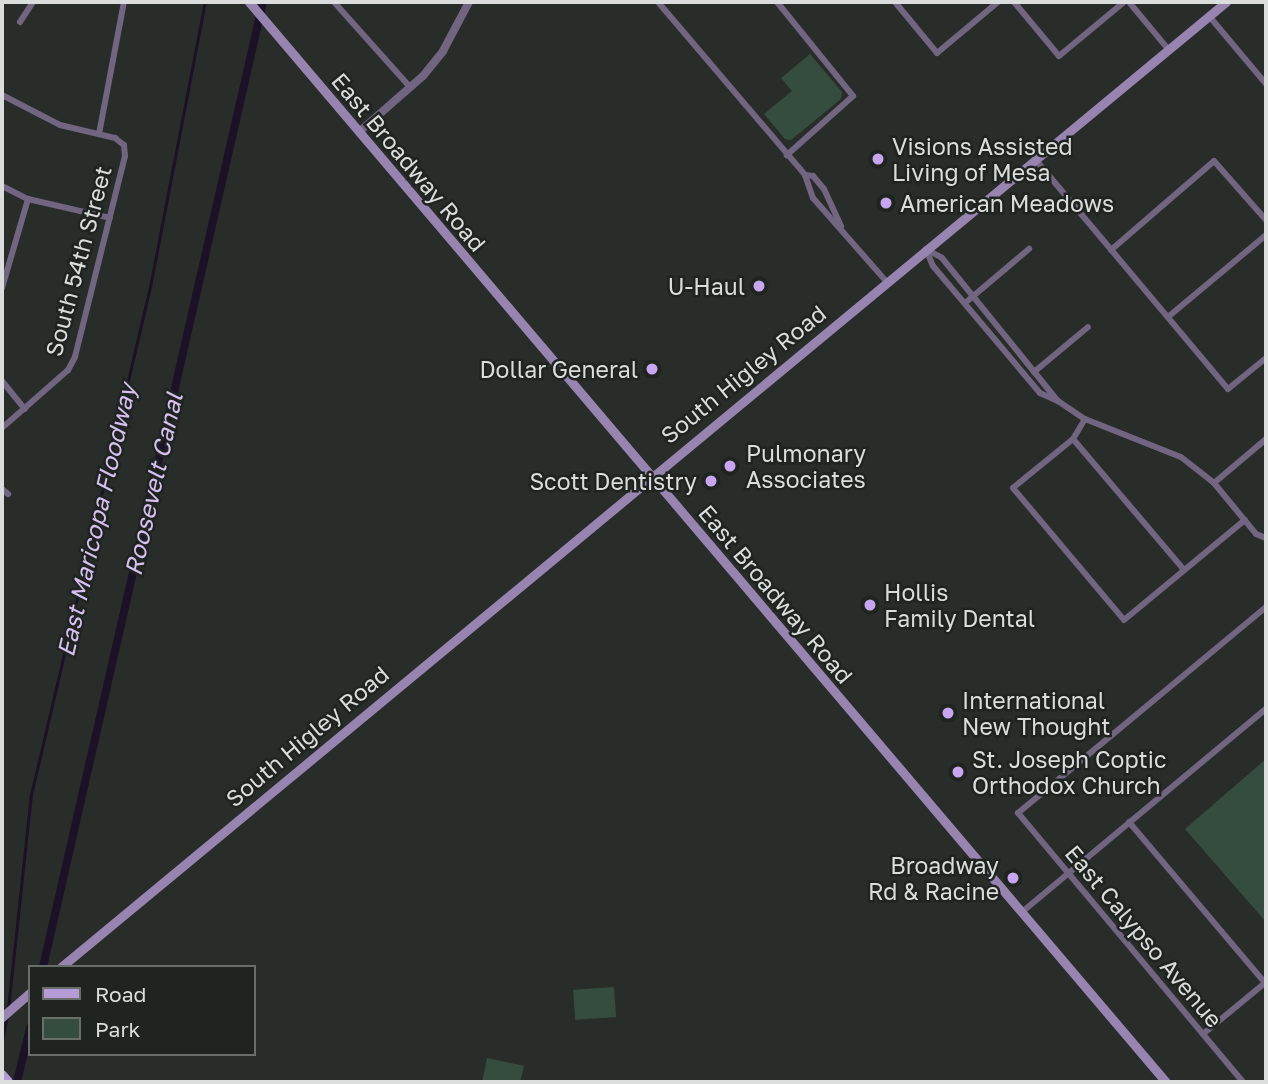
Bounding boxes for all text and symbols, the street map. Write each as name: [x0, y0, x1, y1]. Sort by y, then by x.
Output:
street label: East Broadway Road: [326, 67, 492, 257]
place label: Visions Assisted Living of Mesa: [892, 132, 1073, 186]
marker: Visions Assisted Living of Mesa: [870, 151, 886, 167]
street label: South 54th Street: [39, 163, 117, 359]
place label: American Meadows: [900, 189, 1114, 217]
marker: American Meadows: [878, 195, 894, 211]
place label: U-Haul: [668, 272, 745, 300]
marker: U-Haul: [751, 278, 767, 294]
street label: South Higley Road: [655, 299, 831, 449]
place label: Dollar General: [480, 355, 638, 383]
marker: Dollar General: [644, 361, 660, 377]
water label: East Maricopa Floodway: [51, 381, 141, 659]
water label: Roosevelt Canal: [118, 390, 188, 578]
place label: Pulmonary Associates: [746, 439, 866, 493]
marker: Pulmonary Associates: [720, 456, 740, 476]
place label: Scott Dentistry: [529, 467, 697, 495]
marker: Scott Dentistry: [703, 473, 719, 489]
street label: East Broadway Road: [693, 499, 859, 689]
place label: Hollis Family Dental: [884, 578, 1035, 632]
marker: Hollis Family Dental: [862, 597, 878, 613]
street label: South Higley Road: [220, 660, 394, 812]
place label: International New Thought: [962, 686, 1110, 740]
marker: International New Thought: [940, 705, 956, 721]
place label: St. Joseph Coptic Orthodox Church: [972, 745, 1166, 799]
marker: St. Joseph Coptic Orthodox Church: [950, 764, 966, 780]
street label: East Calypso Avenue: [1060, 839, 1228, 1033]
place label: Broadway Rd & Racine: [868, 851, 999, 905]
marker: Broadway Rd & Racine: [1005, 870, 1021, 886]
legend: [28, 965, 256, 1056]
text: Road: [95, 981, 146, 1007]
text: Park: [95, 1016, 140, 1042]

